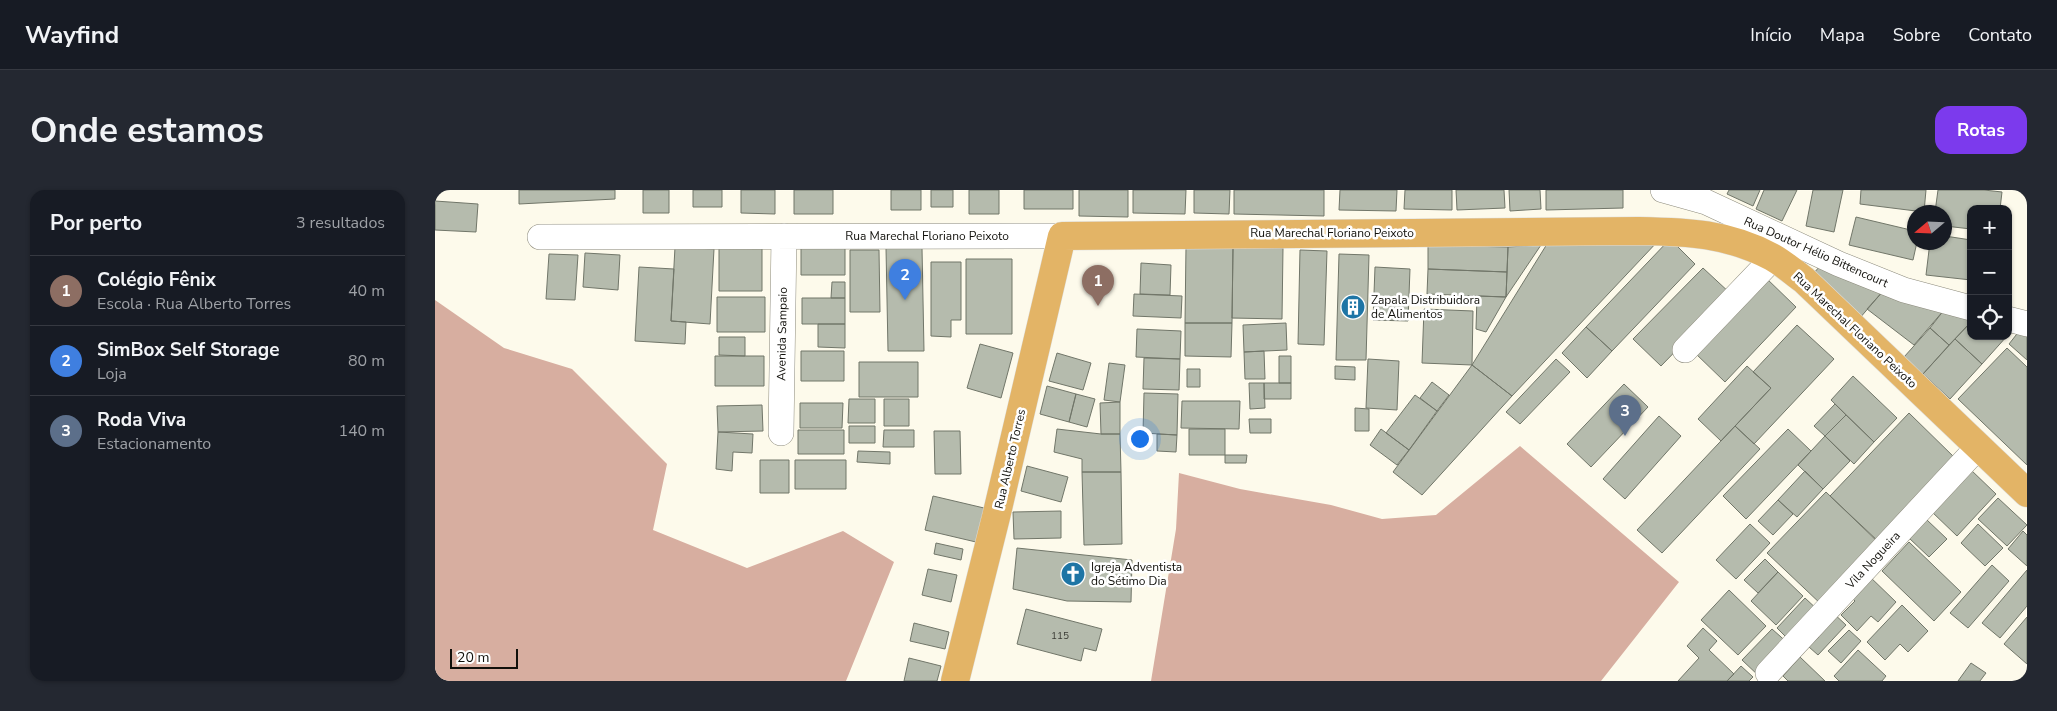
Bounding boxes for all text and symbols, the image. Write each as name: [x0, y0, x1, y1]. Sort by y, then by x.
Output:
text: Wayfind: [25, 19, 119, 51]
text: Início: [1750, 23, 1792, 47]
text: Mapa: [1820, 23, 1865, 47]
text: Sobre: [1893, 23, 1940, 47]
text: Contato: [1968, 23, 2032, 47]
button: Rotas: [1935, 106, 2027, 154]
text: Onde estamos: [30, 107, 264, 154]
north arrow: [1907, 205, 1952, 250]
map controls: [1967, 205, 2012, 340]
button: +: [1967, 205, 2012, 250]
text: Por perto: [50, 209, 142, 237]
text: 3 resultados: [296, 212, 385, 234]
street label: Rua Doutor Hélio Bittencourt: [1741, 213, 1891, 291]
street label: Rua Marechal Floriano Peixoto: [1250, 225, 1414, 241]
street label: Rua Marechal Floriano Peixoto: [845, 228, 1009, 244]
button: −: [1967, 250, 2012, 295]
pin: 2: [889, 259, 921, 300]
pin: 1: [1082, 265, 1114, 306]
text: Colégio Fênix: [97, 267, 216, 293]
street label: Rua Marechal Floriano Peixoto: [1790, 268, 1921, 392]
text: 1: [61, 280, 71, 302]
text: 40 m: [348, 280, 385, 302]
street label: Avenida Sampaio: [773, 287, 791, 381]
place label: Zapala Distribuidora de Alimentos: [1371, 292, 1480, 322]
text: Escola · Rua Alberto Torres: [97, 293, 291, 315]
building icon: Zapala Distribuidora de Alimentos: [1340, 294, 1366, 320]
button: locate: [1967, 295, 2012, 340]
text: SimBox Self Storage: [97, 337, 280, 363]
text: 2: [61, 350, 71, 372]
text: 80 m: [348, 350, 385, 372]
text: Loja: [97, 363, 127, 385]
pin: 3: [1609, 395, 1641, 436]
text: Roda Viva: [97, 407, 186, 433]
street label: Rua Alberto Torres: [991, 407, 1029, 511]
text: 3: [61, 420, 71, 442]
text: 140 m: [338, 420, 385, 442]
your location: [1127, 426, 1153, 452]
text: Estacionamento: [97, 433, 211, 455]
street label: Vila Nogueira: [1842, 528, 1904, 593]
place label: Igreja Adventista do Sétimo Dia: [1091, 559, 1182, 589]
church icon: Igreja Adventista do Sétimo Dia: [1060, 561, 1086, 587]
house number: 115: [1051, 629, 1069, 643]
scale bar: [450, 646, 517, 669]
text: 20 m: [457, 648, 489, 667]

